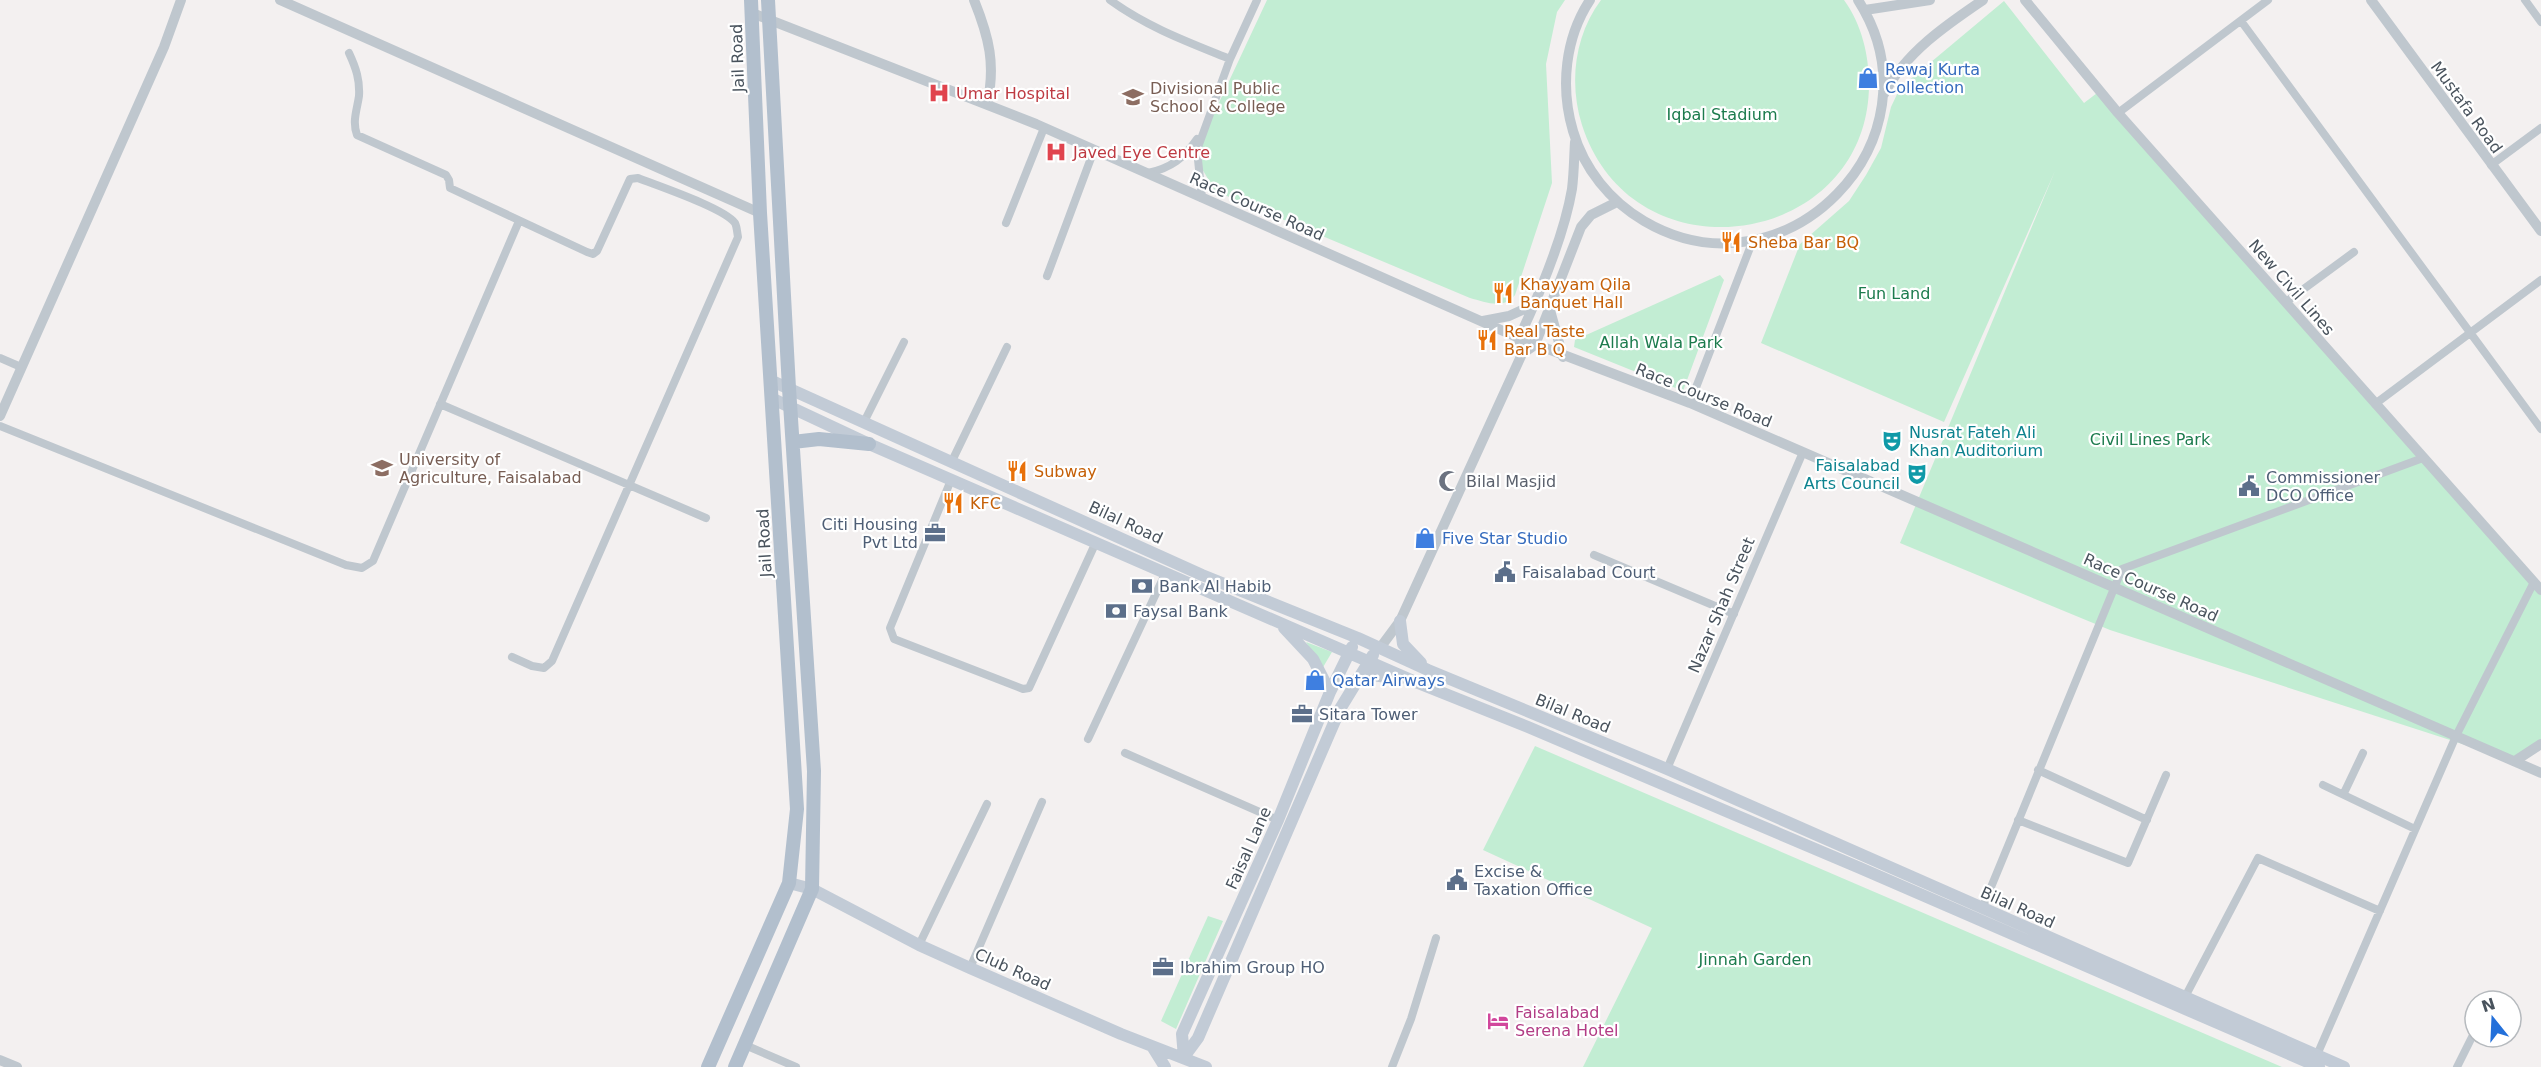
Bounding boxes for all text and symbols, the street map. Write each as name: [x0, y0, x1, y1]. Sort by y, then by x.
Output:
street label: Jail Road: [727, 23, 748, 94]
street label: Mustafa Road: [2427, 58, 2506, 157]
place label: Rewaj Kurta Collection: [1885, 60, 1980, 97]
shop icon: Rewaj Kurta Collection: [1856, 66, 1880, 90]
place label: Divisional Public School & College: [1150, 79, 1285, 116]
hospital icon: Umar Hospital: [927, 81, 951, 105]
place label: Umar Hospital: [956, 84, 1070, 103]
school or university icon: Divisional Public School & College: [1121, 85, 1145, 109]
park label: Iqbal Stadium: [1667, 105, 1777, 124]
hospital icon: Javed Eye Centre: [1044, 140, 1068, 164]
place label: Javed Eye Centre: [1072, 143, 1210, 162]
street label: Race Course Road: [1187, 168, 1327, 245]
restaurant icon: Sheba Bar BQ: [1719, 230, 1743, 254]
place label: Sheba Bar BQ: [1748, 233, 1859, 252]
street label: New Civil Lines: [2245, 236, 2338, 339]
place label: Khayyam Qila Banquet Hall: [1520, 275, 1631, 312]
restaurant icon: Khayyam Qila Banquet Hall: [1491, 281, 1515, 305]
park label: Fun Land: [1858, 284, 1930, 303]
place label: Real Taste Bar B Q: [1504, 322, 1585, 359]
restaurant icon: Real Taste Bar B Q: [1475, 328, 1499, 352]
park label: Allah Wala Park: [1599, 333, 1723, 352]
street label: Race Course Road: [1633, 359, 1775, 432]
place label: Nusrat Fateh Ali Khan Auditorium: [1909, 423, 2043, 460]
theatre icon: Nusrat Fateh Ali Khan Auditorium: [1880, 429, 1904, 453]
park label: Civil Lines Park: [2090, 430, 2211, 449]
place label: University of Agriculture, Faisalabad: [399, 450, 582, 487]
school or university icon: University of Agriculture, Faisalabad: [370, 456, 394, 480]
place label: Faisalabad Arts Council: [1804, 456, 1900, 493]
restaurant icon: Subway: [1005, 459, 1029, 483]
place label: Subway: [1034, 462, 1097, 481]
theatre icon: Faisalabad Arts Council: [1905, 462, 1929, 486]
place label: Commissioner DCO Office: [2266, 468, 2380, 505]
mosque icon: Bilal Masjid: [1437, 469, 1461, 493]
place label: Bilal Masjid: [1466, 472, 1556, 491]
public building icon: Commissioner DCO Office: [2237, 474, 2261, 498]
restaurant icon: KFC: [941, 491, 965, 515]
place label: KFC: [970, 494, 1001, 513]
street label: Bilal Road: [1086, 497, 1166, 548]
street label: Jail Road: [753, 508, 776, 579]
place label: Citi Housing Pvt Ltd: [822, 515, 918, 552]
office icon: Citi Housing Pvt Ltd: [923, 521, 947, 545]
shop icon: Five Star Studio: [1413, 526, 1437, 550]
place label: Five Star Studio: [1442, 529, 1568, 548]
street label: Nazar Shah Street: [1684, 534, 1759, 676]
street label: Race Course Road: [2081, 549, 2221, 626]
public building icon: Faisalabad Court: [1493, 560, 1517, 584]
place label: Faisalabad Court: [1522, 563, 1656, 582]
bank icon: Bank Al Habib: [1130, 574, 1154, 598]
place label: Bank Al Habib: [1159, 577, 1271, 596]
bank icon: Faysal Bank: [1104, 599, 1128, 623]
place label: Faysal Bank: [1133, 602, 1229, 621]
shop icon: Qatar Airways: [1303, 668, 1327, 692]
place label: Qatar Airways: [1332, 671, 1445, 690]
street label: Bilal Road: [1532, 690, 1613, 737]
office icon: Sitara Tower: [1290, 702, 1314, 726]
place label: Sitara Tower: [1319, 705, 1418, 724]
street label: Faisal Lane: [1222, 804, 1275, 892]
place label: Excise & Taxation Office: [1473, 862, 1593, 899]
public building icon: Excise & Taxation Office: [1445, 868, 1469, 892]
street label: Bilal Road: [1978, 883, 2058, 932]
street label: Club Road: [972, 944, 1054, 995]
park label: Jinnah Garden: [1697, 950, 1812, 969]
office icon: Ibrahim Group HO: [1151, 955, 1175, 979]
place label: Ibrahim Group HO: [1180, 958, 1325, 977]
north arrow: [2463, 989, 2523, 1049]
text: N: [2479, 994, 2498, 1016]
place label: Faisalabad Serena Hotel: [1515, 1003, 1618, 1040]
hotel icon: Faisalabad Serena Hotel: [1486, 1009, 1510, 1033]

